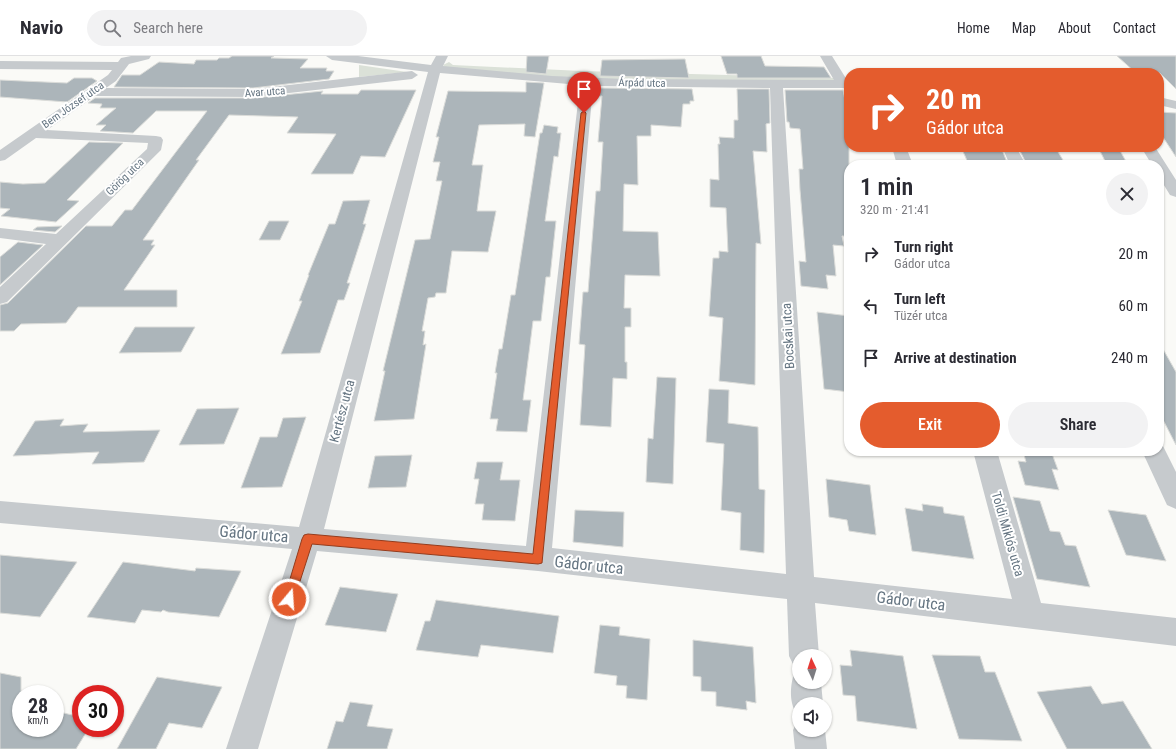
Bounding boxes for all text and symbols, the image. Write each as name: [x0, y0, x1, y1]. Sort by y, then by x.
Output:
search box: [87, 10, 367, 46]
text: Navio: [20, 16, 63, 39]
icon: search: [101, 17, 123, 39]
text: Search here: [133, 19, 203, 37]
text: Home: [957, 20, 990, 36]
text: Map: [1012, 20, 1036, 36]
text: About: [1058, 20, 1091, 36]
text: Contact: [1113, 20, 1156, 36]
pin: [567, 72, 601, 113]
street label: Árpád utca: [618, 76, 666, 90]
icon: arrive: [573, 78, 595, 100]
street label: Bem József utca: [40, 79, 106, 131]
text: 20 m: [926, 83, 982, 116]
street label: Avar utca: [244, 84, 286, 100]
icon: right: [860, 84, 912, 136]
text: Gádor utca: [926, 117, 1004, 138]
street label: Görög utca: [103, 156, 147, 198]
text: 1 min: [860, 173, 913, 201]
button: close: [1106, 173, 1148, 215]
text: 320 m · 21:41: [860, 202, 930, 217]
text: Turn right: [894, 238, 953, 256]
icon: right: [860, 243, 882, 265]
text: 20 m: [1118, 245, 1148, 263]
text: Gádor utca: [894, 256, 950, 271]
text: Turn left: [894, 290, 945, 308]
icon: left: [860, 295, 882, 317]
text: 60 m: [1118, 297, 1148, 315]
street label: Bocskai utca: [779, 303, 797, 369]
text: Tüzér utca: [894, 308, 947, 323]
icon: arrive: [860, 347, 882, 369]
text: Arrive at destination: [894, 349, 1017, 367]
text: 240 m: [1111, 349, 1148, 367]
street label: Kertész utca: [326, 378, 358, 444]
button: Exit: [860, 402, 1000, 448]
button: Share: [1008, 402, 1148, 448]
street label: Toldi Miklós utca: [989, 490, 1027, 578]
street label: Gádor utca: [219, 522, 289, 546]
street label: Gádor utca: [554, 552, 624, 578]
position arrow: [268, 578, 310, 620]
street label: Gádor utca: [876, 587, 946, 615]
north arrow: [792, 649, 832, 689]
map controls: [792, 649, 832, 737]
speed limit sign: 30: [72, 685, 124, 737]
text: 28: [28, 694, 48, 718]
button: sound: [792, 697, 832, 737]
text: km/h: [28, 715, 48, 726]

